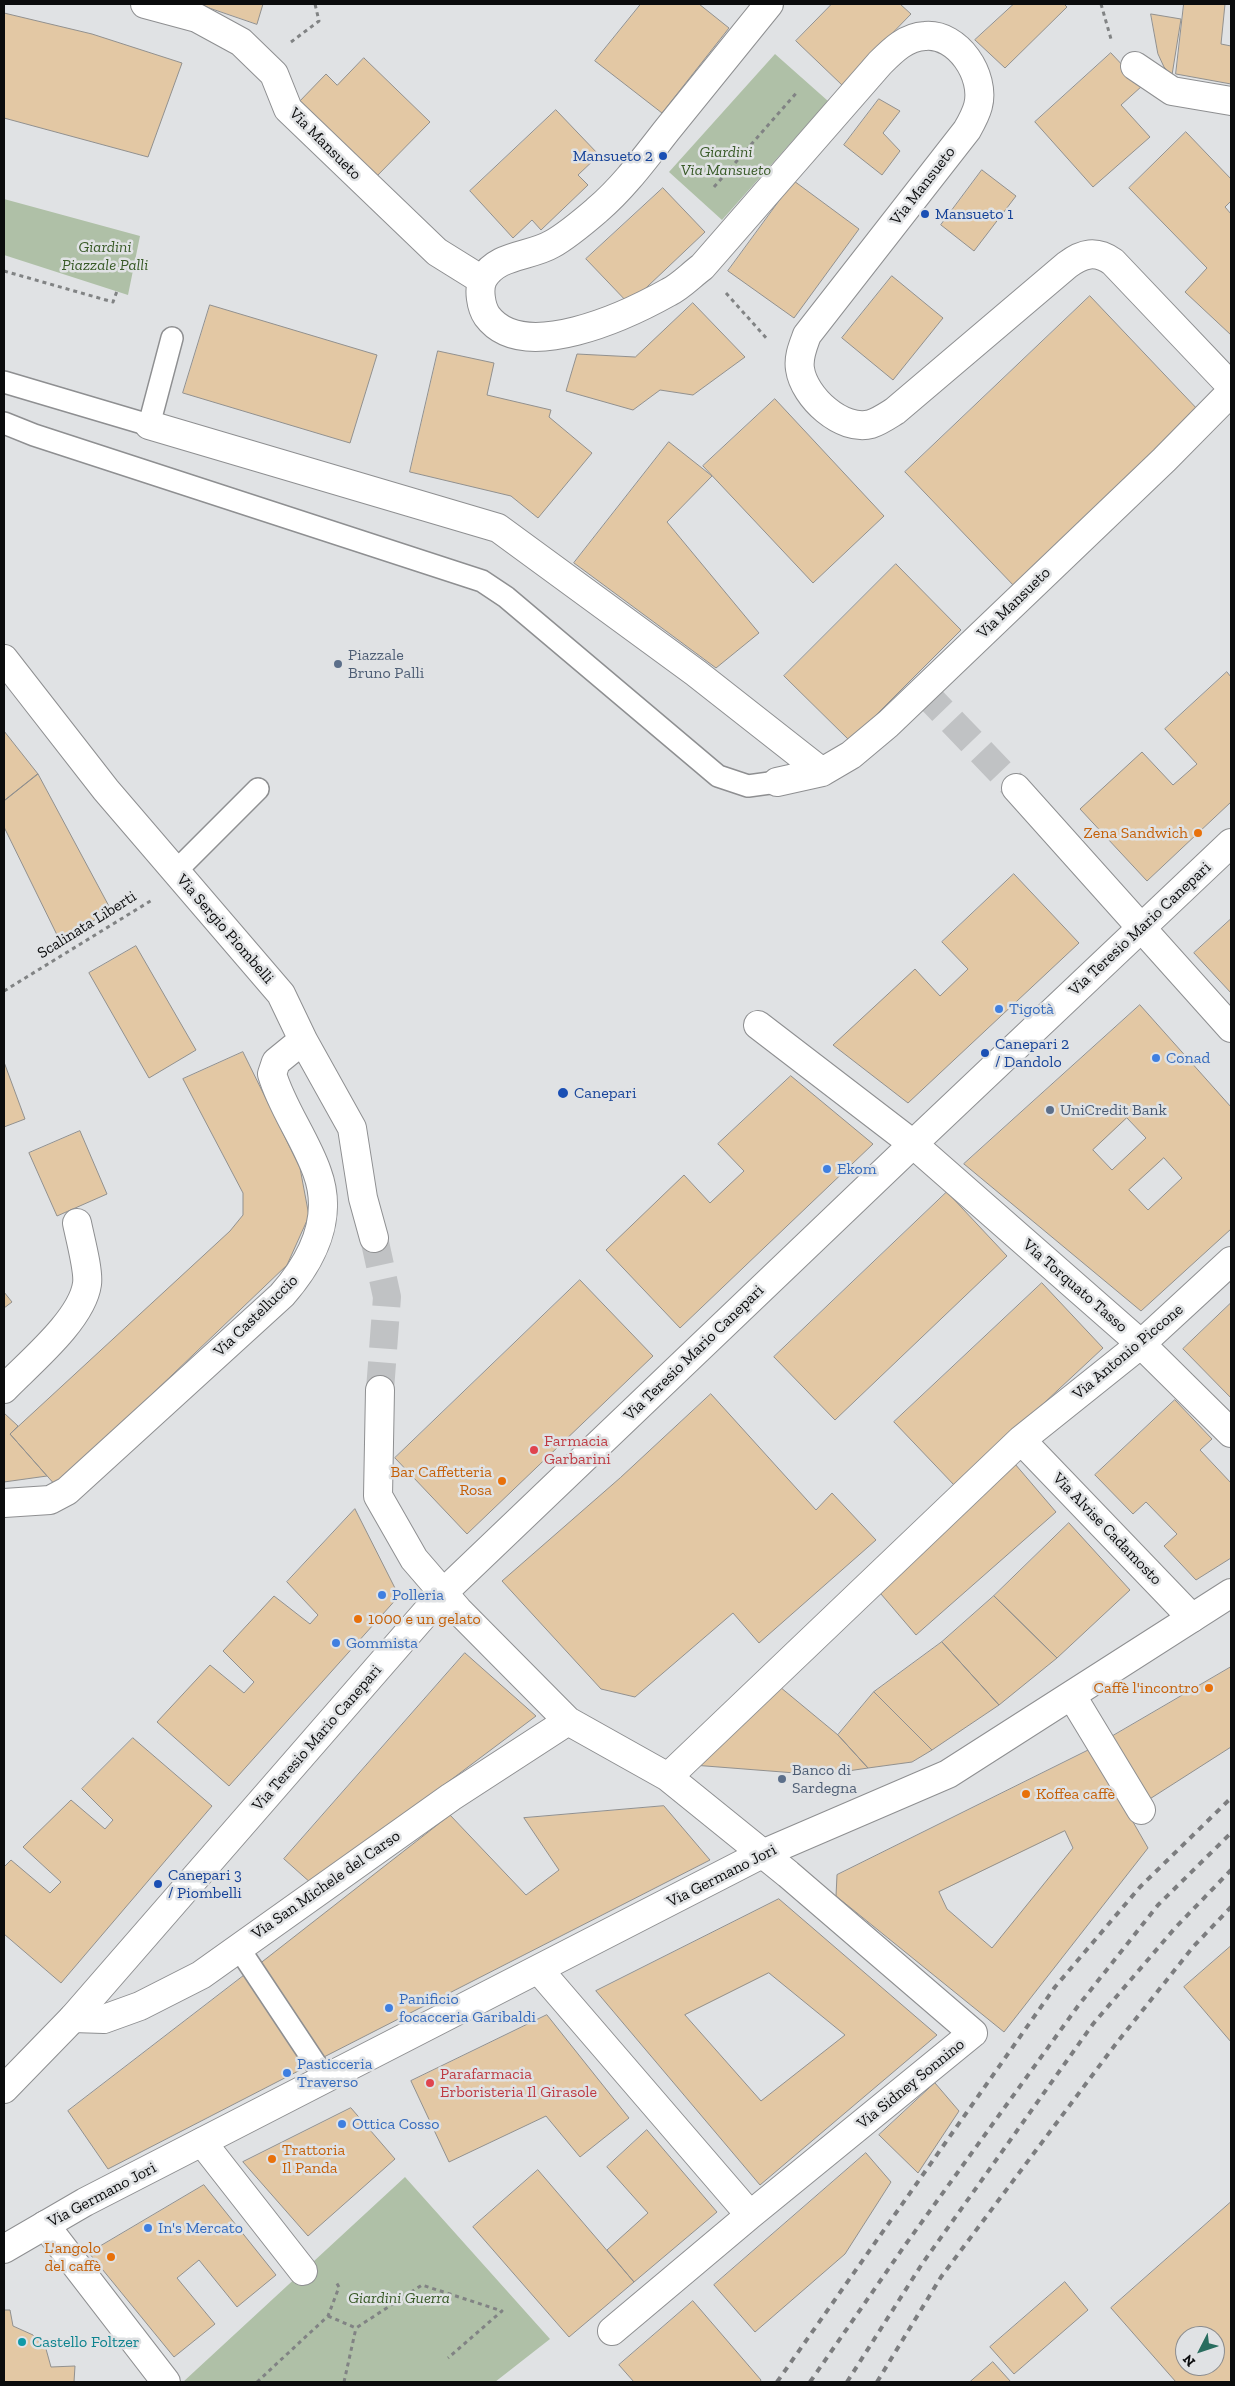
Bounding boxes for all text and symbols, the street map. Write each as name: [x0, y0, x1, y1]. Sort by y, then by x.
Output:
street label: Via Mansueto: [285, 104, 365, 184]
park label: Giardini Via Mansueto: [681, 142, 771, 180]
street label: Via Mansueto: [886, 143, 960, 229]
place label: Mansueto 2: [573, 146, 653, 166]
marker: Mansueto 2: [657, 150, 669, 162]
place label: Mansueto 1: [935, 204, 1013, 224]
marker: Mansueto 1: [919, 208, 931, 220]
park label: Giardini Piazzale Palli: [62, 237, 148, 275]
street label: Via Mansueto: [973, 563, 1055, 643]
place label: Piazzale Bruno Palli: [348, 645, 424, 683]
marker: Piazzale Bruno Palli: [332, 658, 344, 670]
place label: Zena Sandwich: [1084, 823, 1188, 843]
marker: Zena Sandwich: [1192, 827, 1204, 839]
street label: Via Teresio Mario Canepari: [1065, 858, 1215, 1000]
street label: Via Sergio Piombelli: [172, 870, 278, 988]
street label: Scalinata Liberti: [34, 887, 140, 963]
place label: Tigotà: [1009, 999, 1054, 1019]
marker: Tigotà: [993, 1003, 1005, 1015]
place label: Canepari 2 / Dandolo: [995, 1034, 1069, 1072]
marker: Canepari 2 / Dandolo: [979, 1047, 991, 1059]
place label: Conad: [1166, 1048, 1210, 1068]
marker: Conad: [1150, 1052, 1162, 1064]
place label: Canepari: [574, 1083, 636, 1103]
marker: Canepari: [556, 1086, 570, 1100]
place label: UniCredit Bank: [1060, 1100, 1167, 1120]
marker: UniCredit Bank: [1044, 1104, 1056, 1116]
place label: Ekom: [837, 1159, 876, 1179]
marker: Ekom: [821, 1163, 833, 1175]
street label: Via Torquato Tasso: [1019, 1235, 1131, 1337]
street label: Via Castelluccio: [210, 1271, 302, 1361]
street label: Via Teresio Mario Canepari: [620, 1281, 768, 1425]
street label: Via Antonio Piccone: [1069, 1300, 1187, 1404]
place label: Farmacia Garbarini: [544, 1431, 611, 1469]
marker: Farmacia Garbarini: [528, 1444, 540, 1456]
place label: Bar Caffetteria Rosa: [391, 1462, 492, 1500]
street label: Via Alvise Cadamosto: [1048, 1469, 1166, 1589]
marker: Bar Caffetteria Rosa: [496, 1475, 508, 1487]
place label: Polleria: [392, 1585, 444, 1605]
marker: Polleria: [376, 1589, 388, 1601]
place label: 1000 e un gelato: [368, 1609, 481, 1629]
marker: 1000 e un gelato: [352, 1613, 364, 1625]
place label: Gommista: [346, 1633, 418, 1653]
marker: Gommista: [330, 1637, 342, 1649]
street label: Via Teresio Mario Canepari: [248, 1661, 386, 1815]
place label: Caffè l'incontro: [1094, 1678, 1199, 1698]
marker: Caffè l'incontro: [1203, 1682, 1215, 1694]
place label: Banco di Sardegna: [792, 1760, 857, 1798]
marker: Banco di Sardegna: [776, 1773, 788, 1785]
place label: Koffea caffè: [1036, 1784, 1115, 1804]
marker: Koffea caffè: [1020, 1788, 1032, 1800]
street label: Via San Michele del Carso: [248, 1826, 404, 1944]
street label: Via Germano Jori: [664, 1840, 780, 1912]
place label: Canepari 3 / Piombelli: [168, 1865, 242, 1903]
marker: Canepari 3 / Piombelli: [152, 1878, 164, 1890]
place label: Panificio focacceria Garibaldi: [399, 1989, 536, 2027]
marker: Panificio focacceria Garibaldi: [383, 2002, 395, 2014]
street label: Via Sidney Sonnino: [853, 2035, 969, 2133]
place label: Pasticceria Traverso: [297, 2054, 372, 2092]
place label: Parafarmacia Erboristeria Il Girasole: [440, 2064, 597, 2102]
marker: Pasticceria Traverso: [281, 2067, 293, 2079]
marker: Parafarmacia Erboristeria Il Girasole: [424, 2077, 436, 2089]
place label: Ottica Cosso: [352, 2114, 440, 2134]
marker: Ottica Cosso: [336, 2118, 348, 2130]
place label: Trattoria Il Panda: [282, 2140, 345, 2178]
marker: Trattoria Il Panda: [266, 2153, 278, 2165]
street label: Via Germano Jori: [45, 2158, 159, 2232]
place label: In's Mercato: [158, 2218, 243, 2238]
marker: In's Mercato: [142, 2222, 154, 2234]
place label: L'angolo del caffè: [44, 2238, 101, 2276]
marker: L'angolo del caffè: [105, 2251, 117, 2263]
park label: Giardini Guerra: [348, 2288, 450, 2308]
north arrow: [1175, 2326, 1225, 2376]
place label: Castello Foltzer: [32, 2332, 140, 2352]
marker: Castello Foltzer: [16, 2336, 28, 2348]
text: N: [1179, 2351, 1199, 2370]

